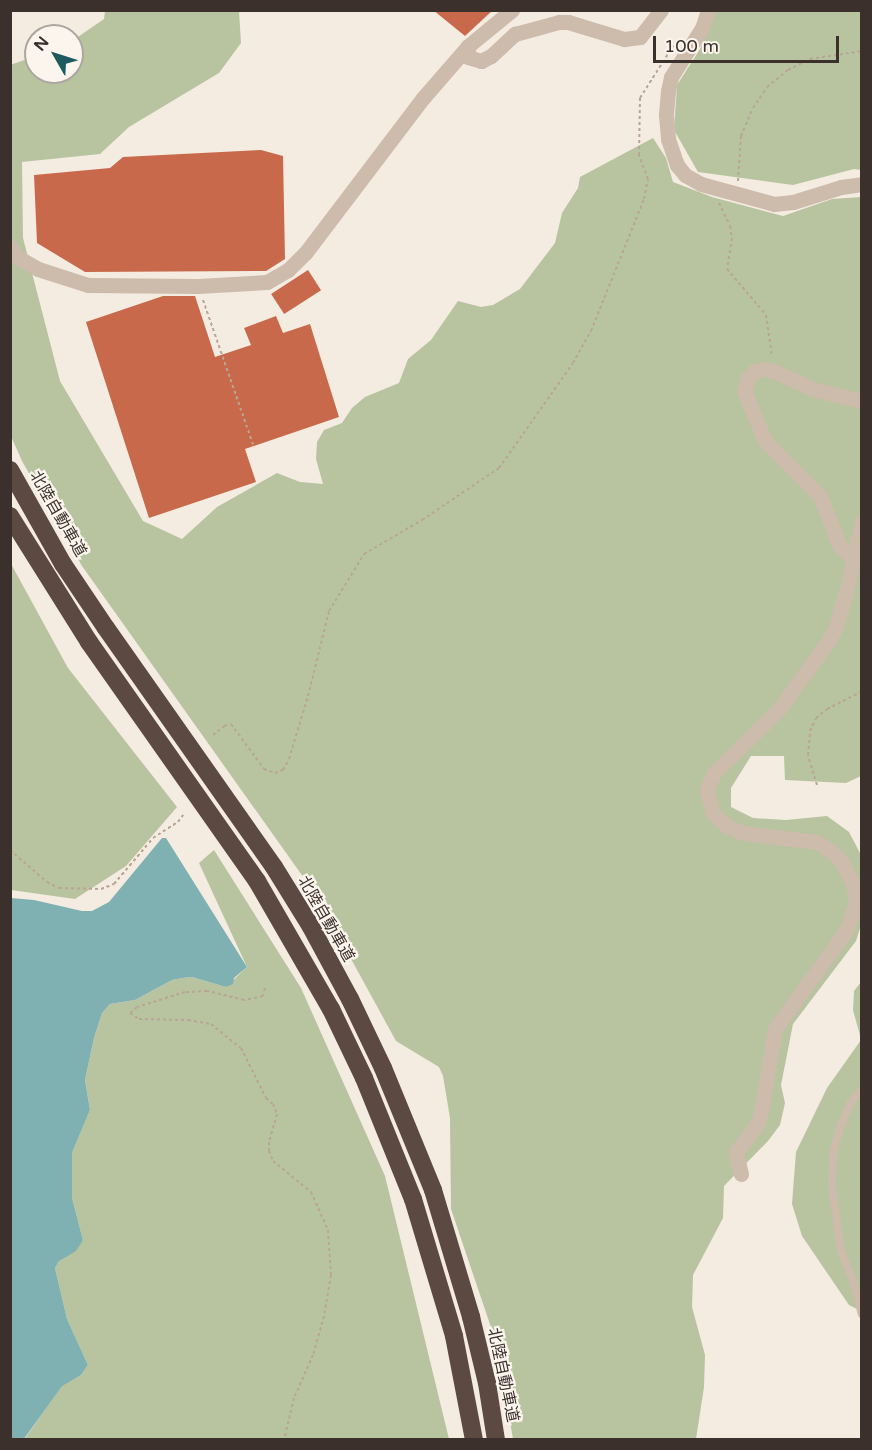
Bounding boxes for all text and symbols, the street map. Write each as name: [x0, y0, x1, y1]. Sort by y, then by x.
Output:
north arrow: [24, 24, 84, 84]
scale bar: [656, 24, 842, 62]
text: N: [30, 33, 53, 55]
text: 100 m: [664, 35, 719, 57]
street label: 北陸自動車道: [26, 468, 90, 560]
street label: 北陸自動車道: [294, 873, 358, 965]
street label: 北陸自動車道: [484, 1326, 522, 1424]

